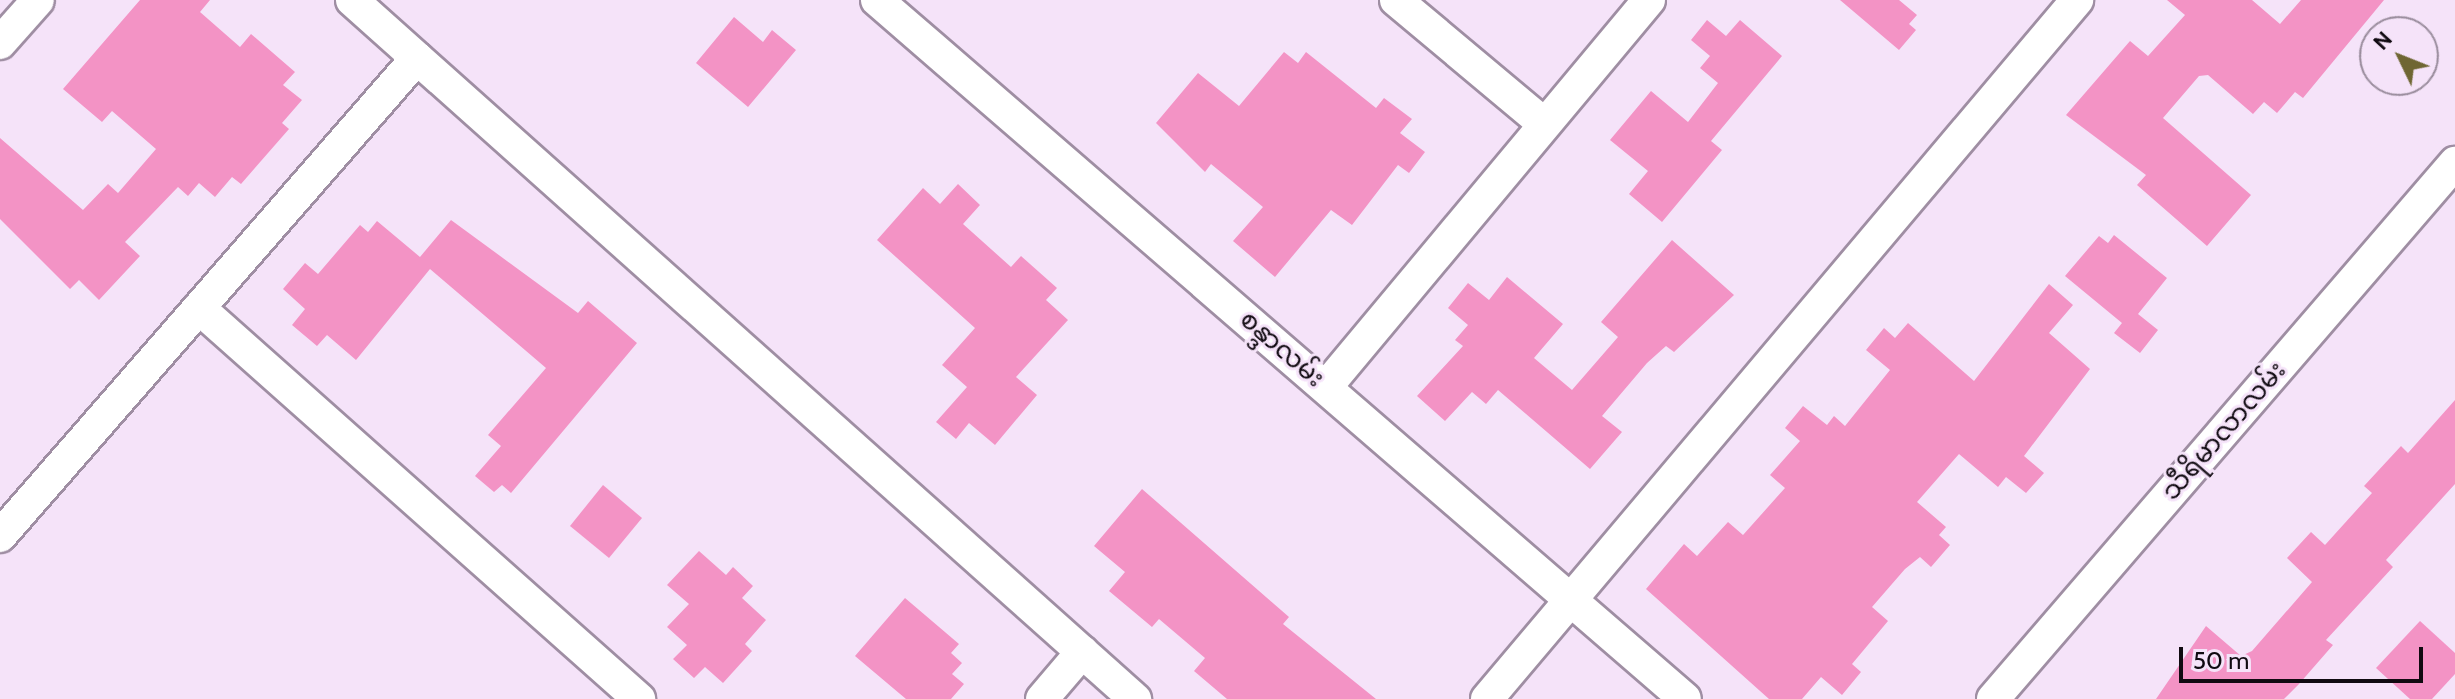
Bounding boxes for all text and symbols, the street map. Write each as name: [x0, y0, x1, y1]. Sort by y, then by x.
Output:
north arrow: [2359, 16, 2439, 96]
text: N: [2367, 26, 2398, 56]
street label: စန္ဒာလမ်း: [1233, 304, 1331, 394]
street label: သီရိမာလာလမ်း: [2155, 355, 2293, 507]
scale bar: [2183, 631, 2427, 681]
text: 50 m: [2193, 646, 2249, 675]

